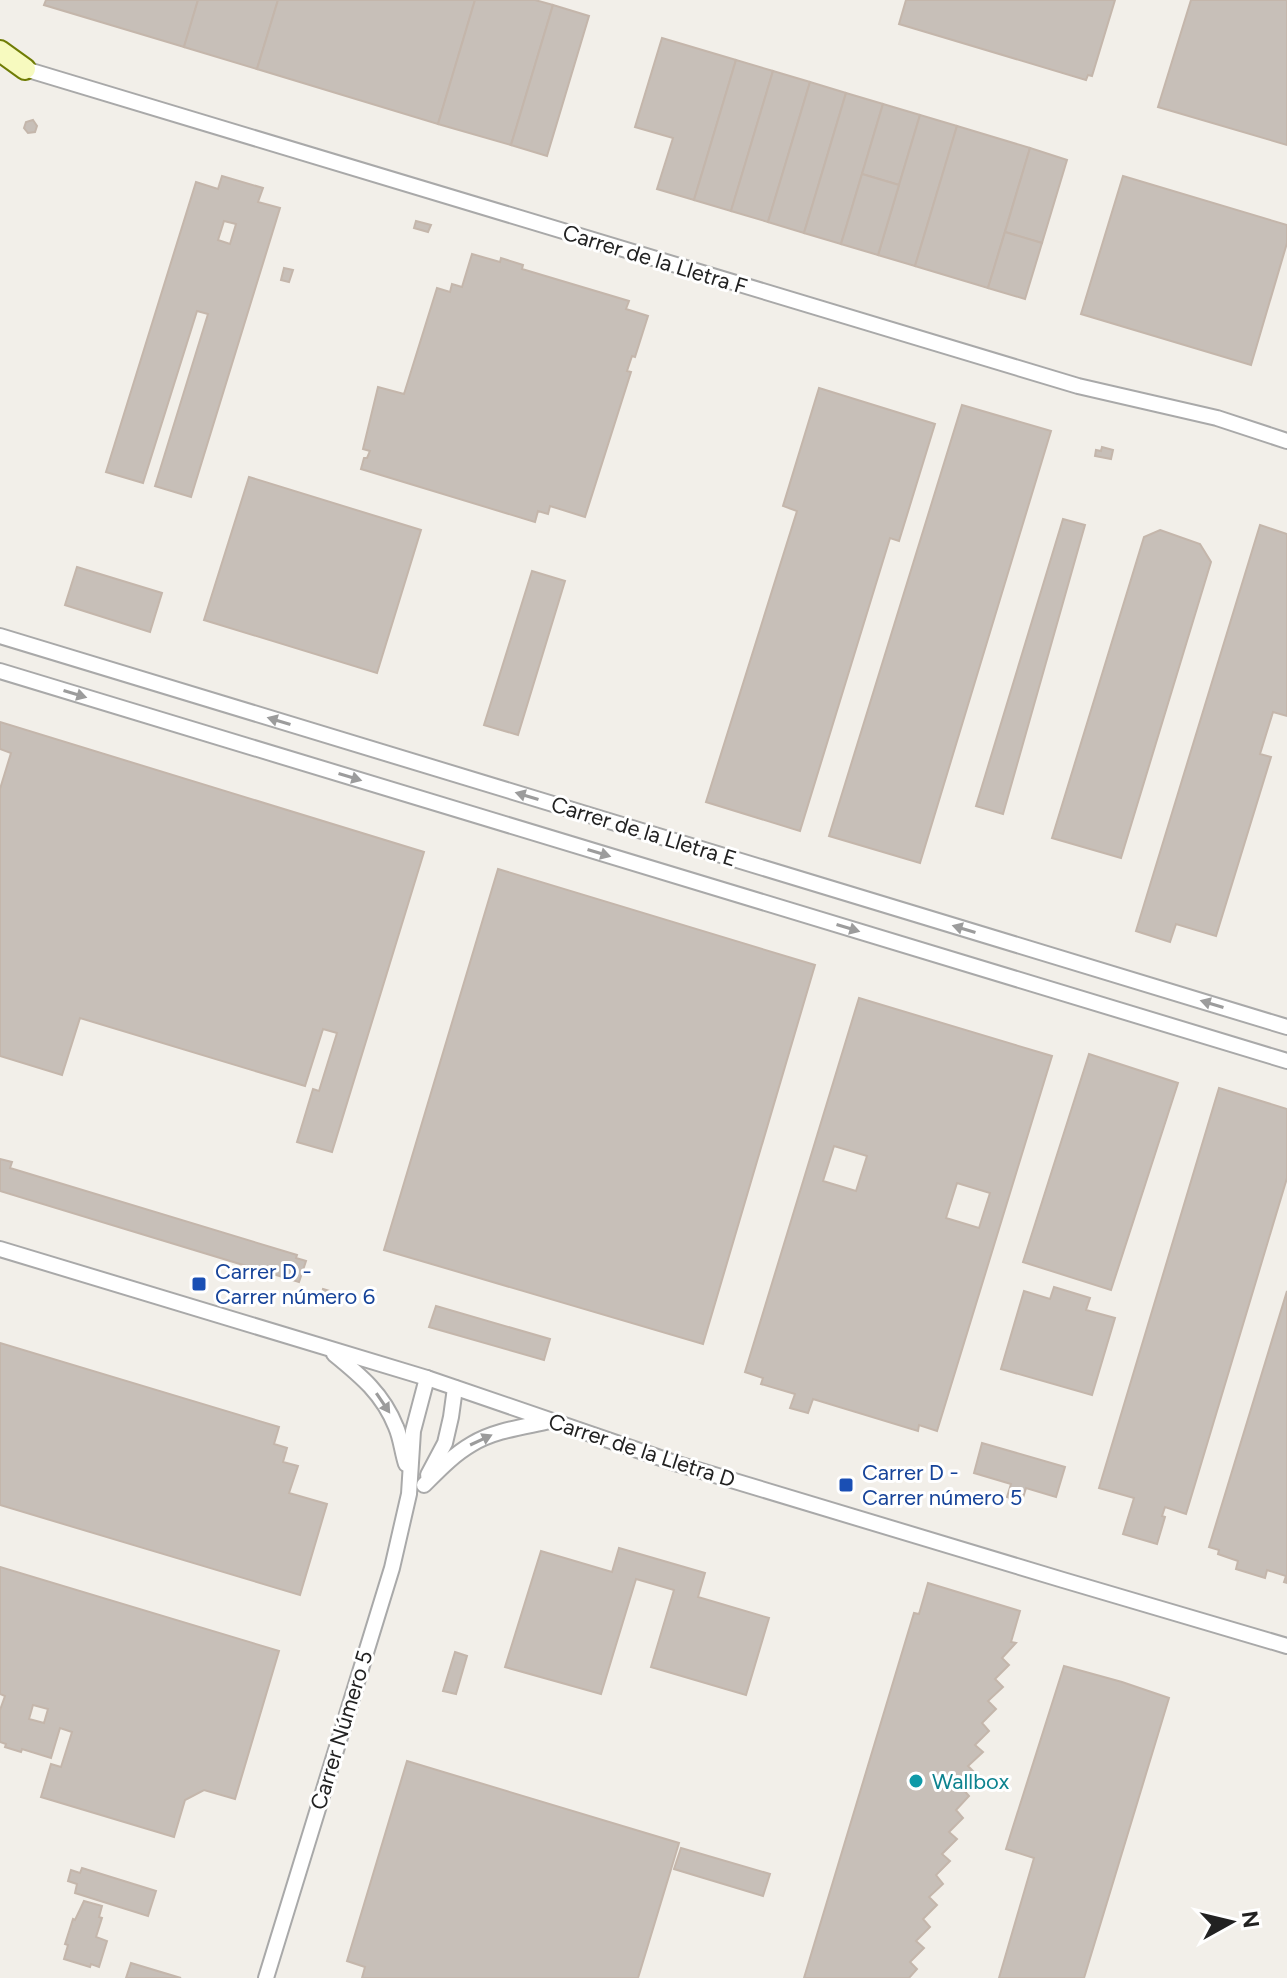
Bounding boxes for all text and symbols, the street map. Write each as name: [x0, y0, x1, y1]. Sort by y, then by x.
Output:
street label: Carrer de la Lletra F: [559, 219, 750, 300]
one-way arrow: [63, 688, 87, 701]
one-way arrow: [266, 714, 290, 727]
one-way arrow: [339, 771, 363, 784]
one-way arrow: [515, 789, 539, 802]
street label: Carrer de la Lletra E: [548, 790, 740, 873]
one-way arrow: [587, 847, 611, 860]
one-way arrow: [836, 922, 860, 935]
one-way arrow: [951, 922, 975, 935]
one-way arrow: [1200, 997, 1224, 1010]
place label: Carrer D - Carrer número 6: [215, 1258, 375, 1310]
marker: Carrer D - Carrer número 6: [190, 1275, 208, 1293]
one-way arrow: [375, 1393, 390, 1414]
street label: Carrer de la Lletra D: [545, 1408, 739, 1493]
one-way arrow: [469, 1433, 492, 1447]
place label: Carrer D - Carrer número 5: [862, 1459, 1022, 1511]
marker: Carrer D - Carrer número 5: [837, 1476, 855, 1494]
street label: Carrer Número 5: [304, 1647, 379, 1813]
place label: Wallbox: [932, 1768, 1010, 1795]
marker: Wallbox: [907, 1772, 925, 1790]
north arrow: [1191, 1882, 1271, 1962]
text: N: [1236, 1909, 1265, 1930]

